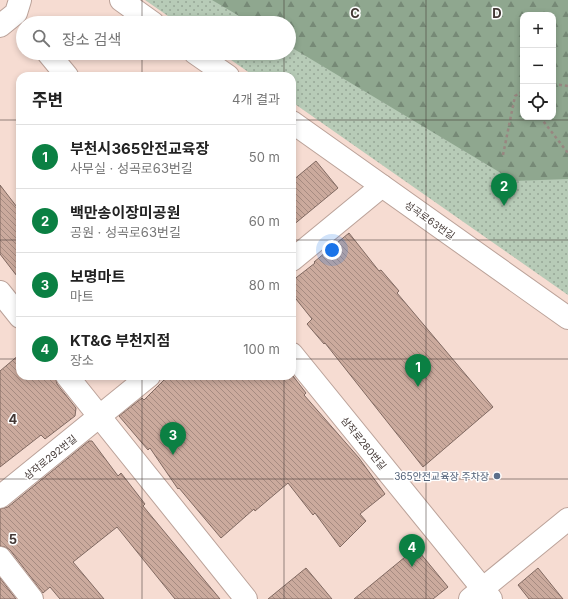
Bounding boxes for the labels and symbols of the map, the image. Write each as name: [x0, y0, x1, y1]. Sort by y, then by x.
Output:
text: C: [350, 5, 360, 21]
text: D: [492, 5, 502, 21]
pin: 2: [491, 173, 517, 206]
street label: 성곡로63번길: [403, 198, 457, 242]
your location: [322, 240, 342, 260]
pin: 1: [405, 354, 431, 387]
text: 4: [9, 411, 18, 427]
street label: 삼작로280번길: [339, 414, 389, 472]
pin: 3: [160, 422, 186, 455]
street label: 삼작로292번길: [21, 432, 79, 482]
place label: 365안전교육장 주차장: [394, 470, 489, 482]
marker: 365안전교육장 주차장: [492, 471, 502, 481]
text: 5: [9, 531, 17, 547]
pin: 4: [399, 534, 425, 567]

